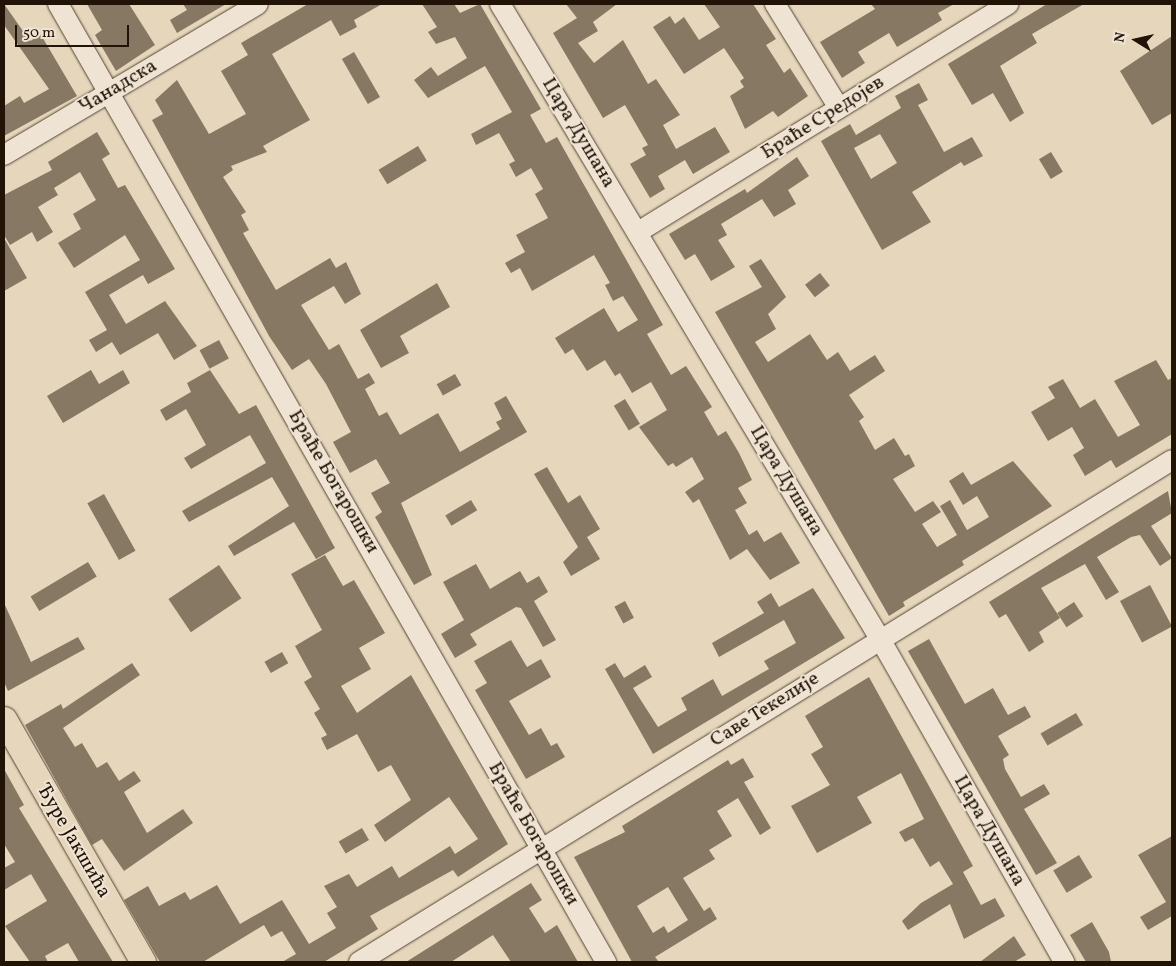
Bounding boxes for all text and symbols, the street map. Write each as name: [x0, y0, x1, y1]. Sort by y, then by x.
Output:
scale bar: [18, 15, 131, 47]
north arrow: [1111, 15, 1161, 65]
text: 50 m: [23, 23, 55, 44]
text: N: [1110, 31, 1131, 44]
street label: Чанадска: [75, 54, 161, 120]
street label: Браће Средојев: [757, 71, 889, 165]
street label: Цара Душана: [536, 74, 620, 192]
street label: Браће Богарошки: [282, 406, 384, 558]
street label: Цара Душана: [744, 422, 828, 540]
street label: Саве Текелије: [706, 667, 824, 753]
street label: Браће Богарошки: [482, 758, 584, 910]
street label: Цара Душана: [948, 771, 1030, 891]
street label: Ђуре Јакшића: [31, 779, 115, 903]

